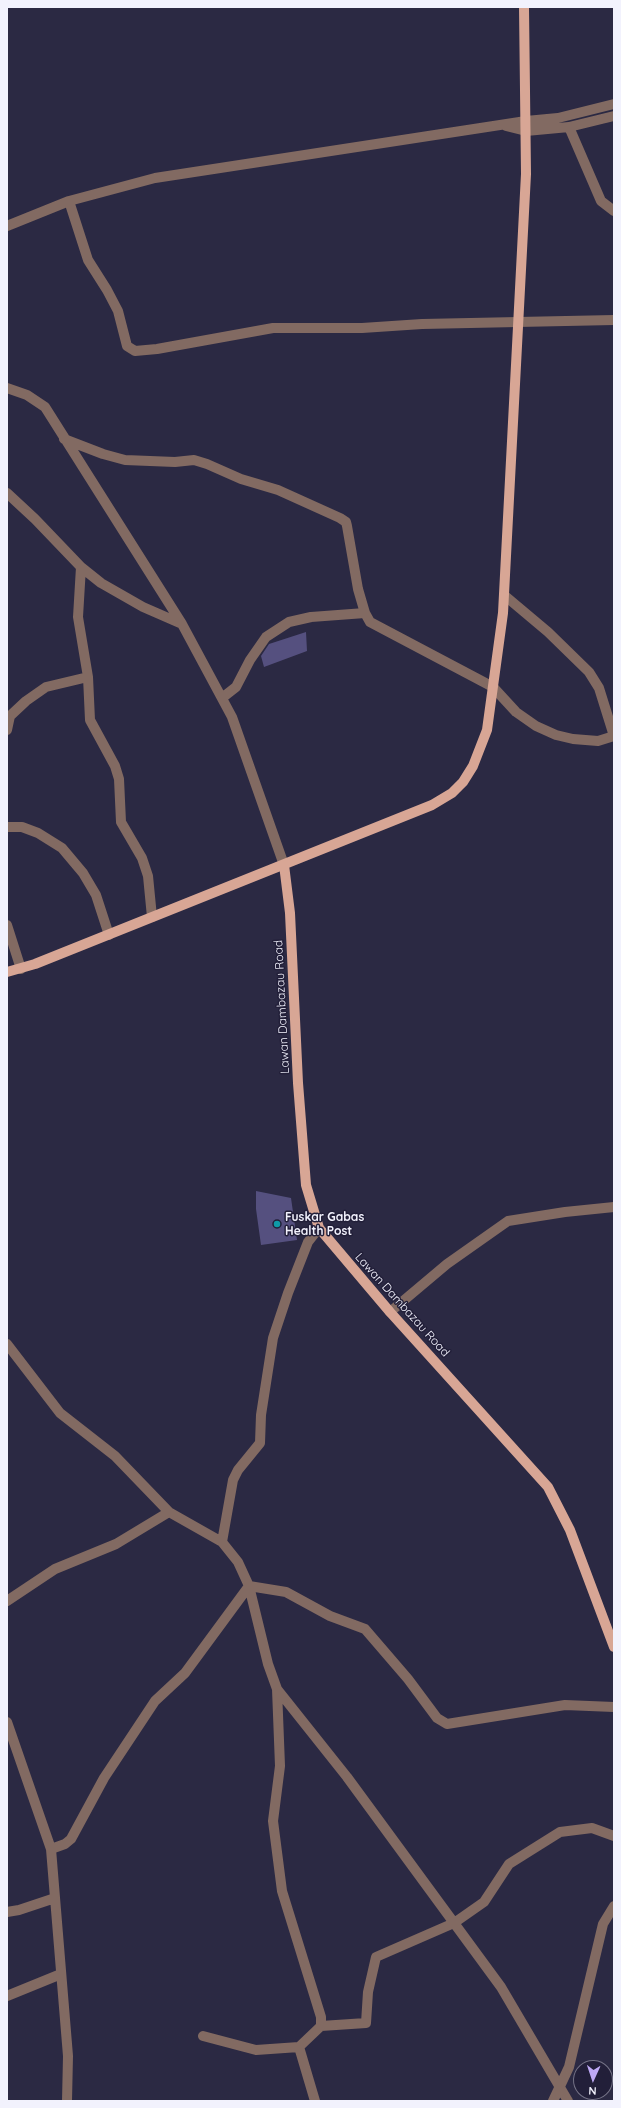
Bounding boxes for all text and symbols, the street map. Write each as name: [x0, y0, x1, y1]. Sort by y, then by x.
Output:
street label: Lawan Dambazau Road: [271, 940, 293, 1074]
place label: Fuskar Gabas Health Post: [285, 1210, 364, 1238]
marker: Fuskar Gabas Health Post: [272, 1219, 282, 1229]
street label: Lawan Dambazau Road: [352, 1250, 452, 1360]
north arrow: [573, 2060, 613, 2100]
text: N: [588, 2084, 597, 2098]

